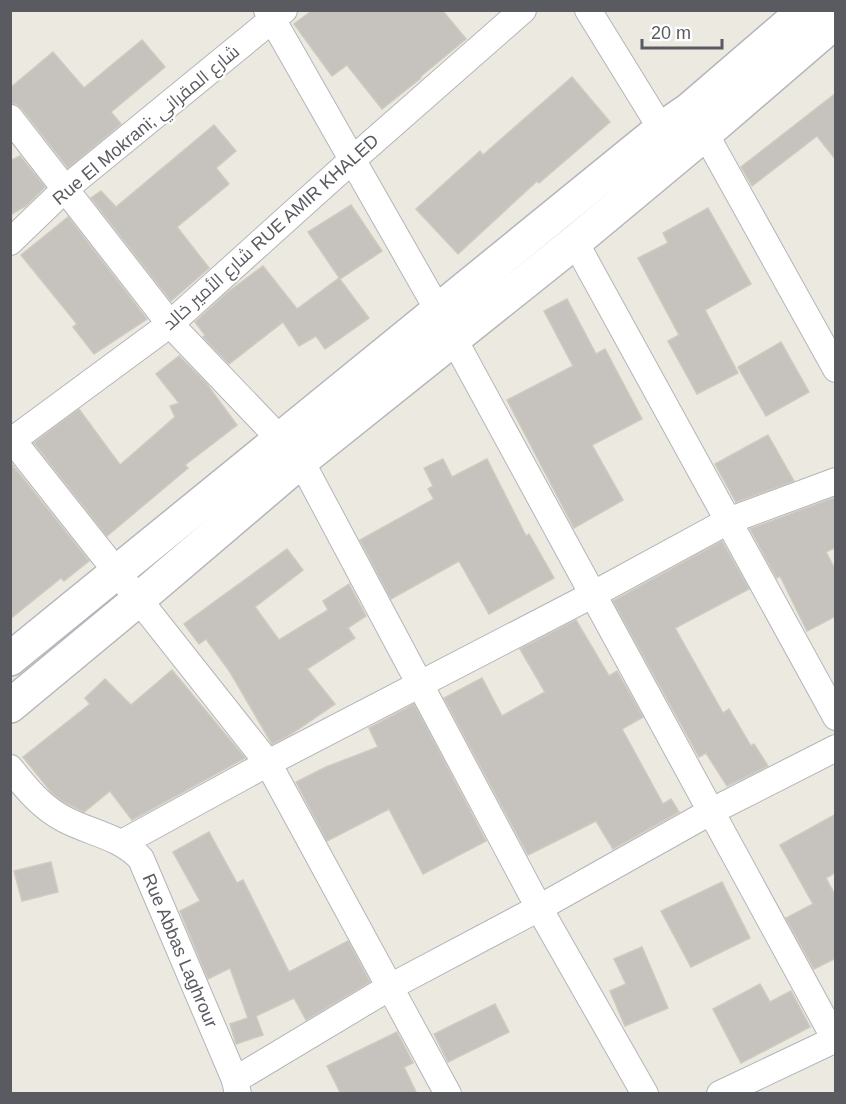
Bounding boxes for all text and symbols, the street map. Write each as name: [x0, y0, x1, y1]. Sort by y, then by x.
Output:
scale bar: [642, 12, 722, 50]
text: 20 m: [651, 23, 691, 43]
street label: Rue El Mokrani; شارع المقراني: [49, 41, 246, 212]
street label: شارع الأمير خالد RUE AMIR KHALED: [159, 130, 384, 335]
street label: Rue Abbas Laghrour: [138, 871, 222, 1031]

